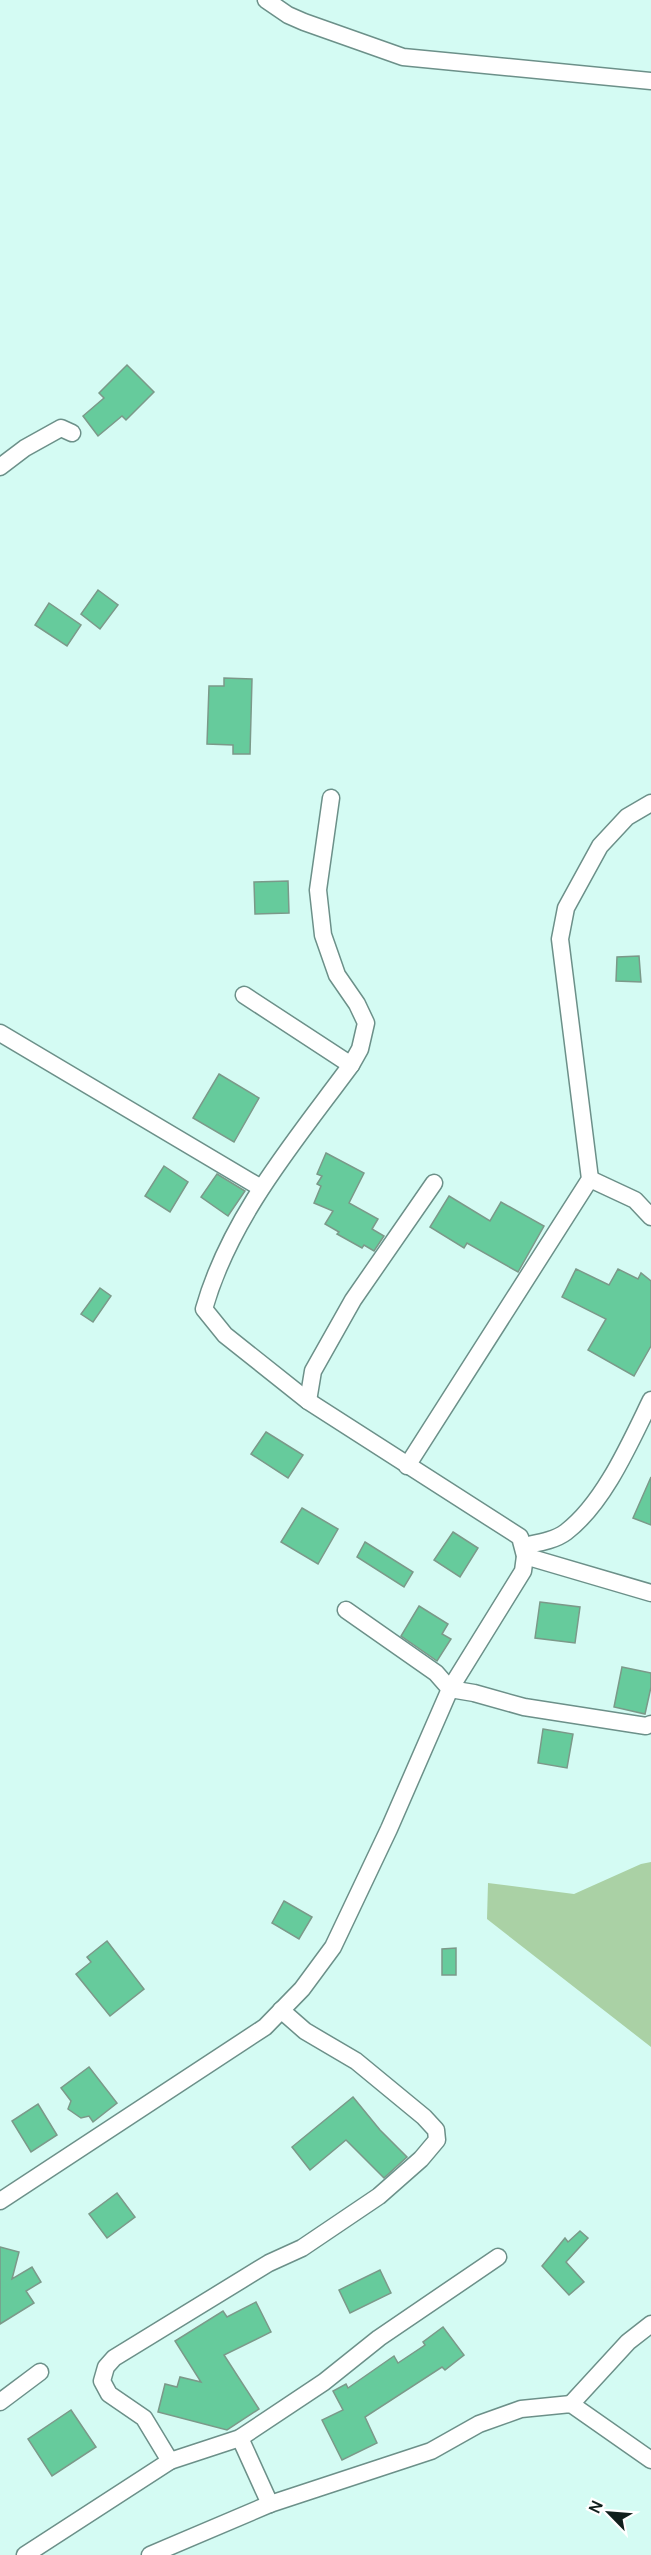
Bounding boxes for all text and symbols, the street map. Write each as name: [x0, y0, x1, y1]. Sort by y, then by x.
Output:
north arrow: [579, 2483, 639, 2543]
text: N: [583, 2497, 608, 2517]

